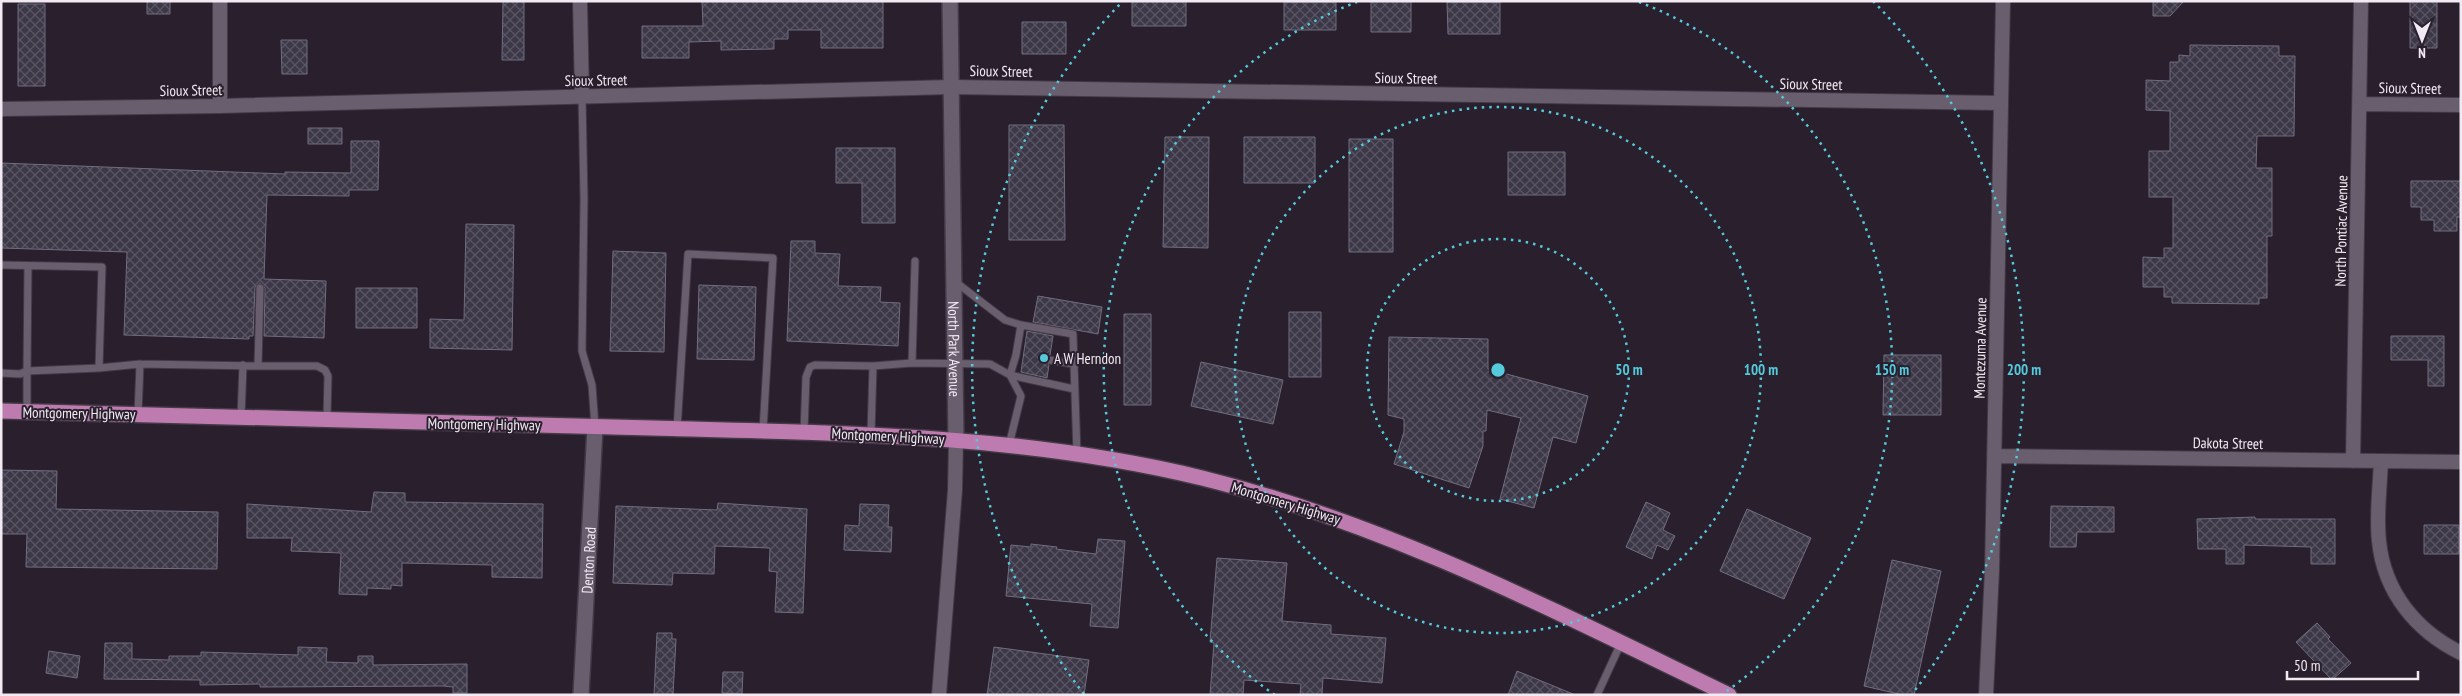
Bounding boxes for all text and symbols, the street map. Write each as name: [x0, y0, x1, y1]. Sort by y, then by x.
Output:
north arrow: [2397, 15, 2447, 65]
text: N: [2418, 44, 2426, 62]
street label: Sioux Street: [969, 61, 1033, 81]
street label: Sioux Street: [1374, 68, 1438, 88]
street label: Sioux Street: [564, 70, 628, 90]
street label: Sioux Street: [1779, 74, 1843, 94]
street label: Sioux Street: [2378, 78, 2442, 98]
street label: Sioux Street: [159, 80, 223, 100]
street label: North Pontiac Avenue: [2331, 175, 2351, 287]
street label: Montezuma Avenue: [1970, 297, 1990, 399]
street label: North Park Avenue: [945, 301, 965, 397]
place label: A W Herndon: [1054, 349, 1121, 368]
marker: A W Herndon: [1038, 352, 1050, 364]
text: 50 m: [1615, 360, 1643, 379]
text: 100 m: [1744, 360, 1778, 379]
text: 150 m: [1875, 360, 1909, 379]
text: 200 m: [2007, 360, 2041, 379]
centre of rings: [1489, 361, 1507, 379]
street label: Montgomery Highway: [22, 403, 136, 423]
street label: Montgomery Highway: [427, 414, 541, 434]
street label: Montgomery Highway: [831, 424, 945, 448]
street label: Dakota Street: [2193, 433, 2263, 453]
street label: Montgomery Highway: [1229, 477, 1343, 529]
street label: Denton Road: [577, 526, 599, 594]
scale bar: [2287, 648, 2418, 680]
text: 50 m: [2294, 656, 2320, 675]

